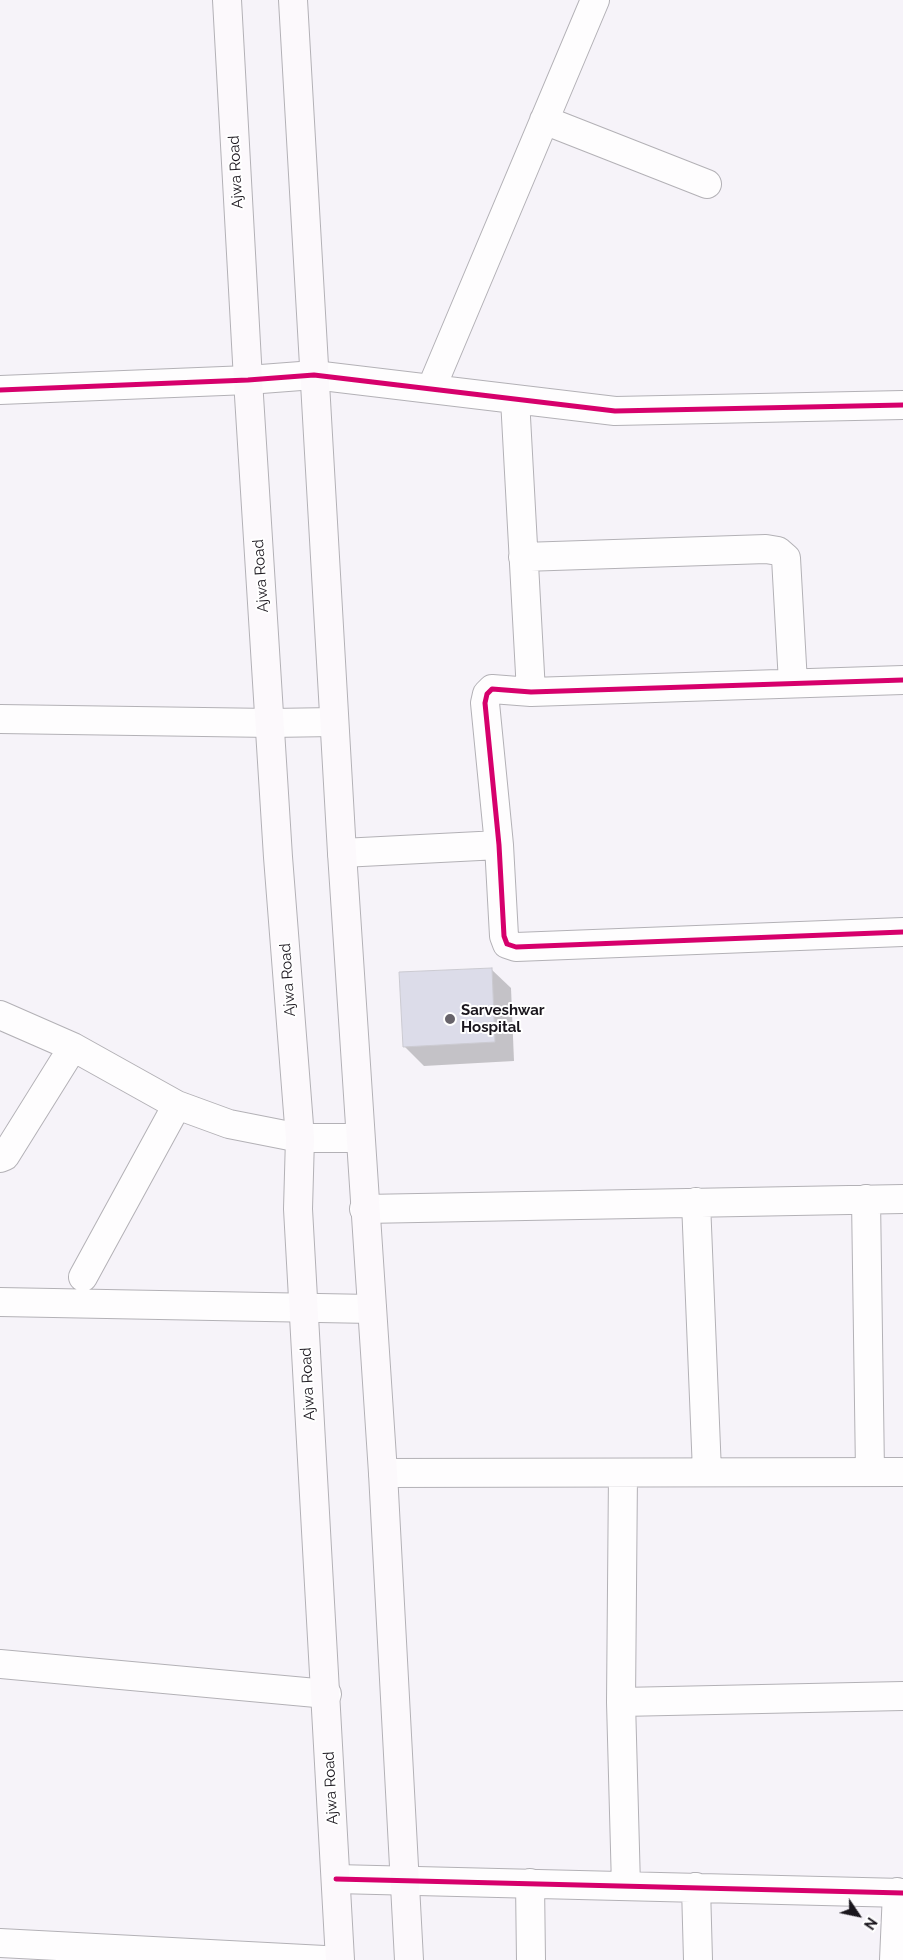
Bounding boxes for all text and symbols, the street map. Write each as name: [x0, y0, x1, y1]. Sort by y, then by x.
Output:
street label: Ajwa Road: [225, 135, 247, 209]
street label: Ajwa Road: [249, 539, 273, 613]
street label: Ajwa Road: [276, 943, 300, 1017]
place label: Sarveshwar Hospital: [461, 1001, 545, 1036]
marker: Sarveshwar Hospital: [443, 1012, 457, 1026]
street label: Ajwa Road: [297, 1347, 319, 1421]
street label: Ajwa Road: [320, 1751, 342, 1825]
north arrow: [833, 1890, 883, 1940]
text: N: [861, 1914, 880, 1932]

